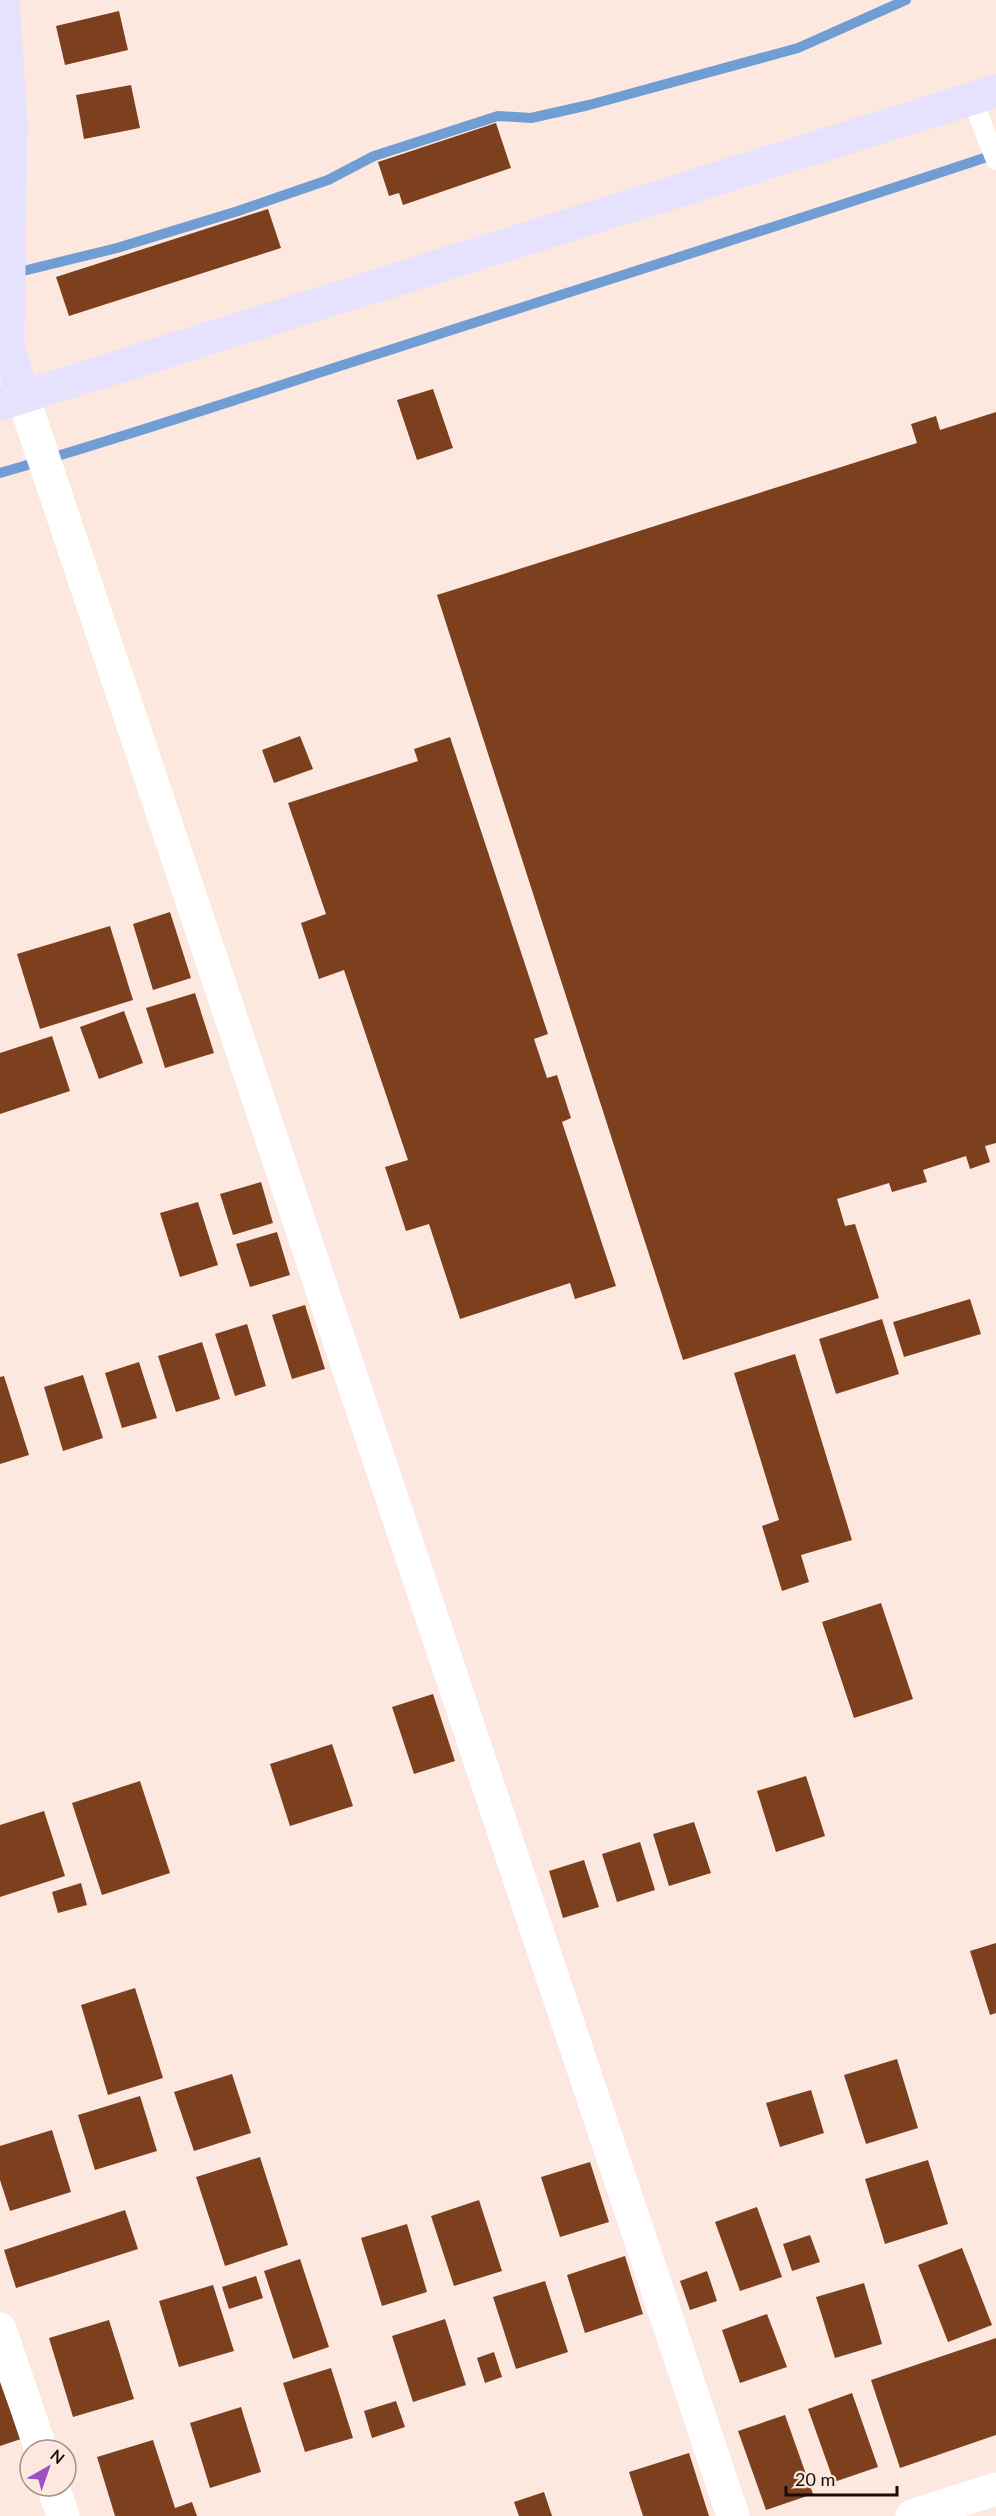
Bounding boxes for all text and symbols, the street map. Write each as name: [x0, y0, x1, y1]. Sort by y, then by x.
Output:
north arrow: [18, 2438, 78, 2498]
text: N: [47, 2445, 69, 2467]
scale bar: [786, 2459, 897, 2497]
text: 20 m: [795, 2468, 835, 2490]

